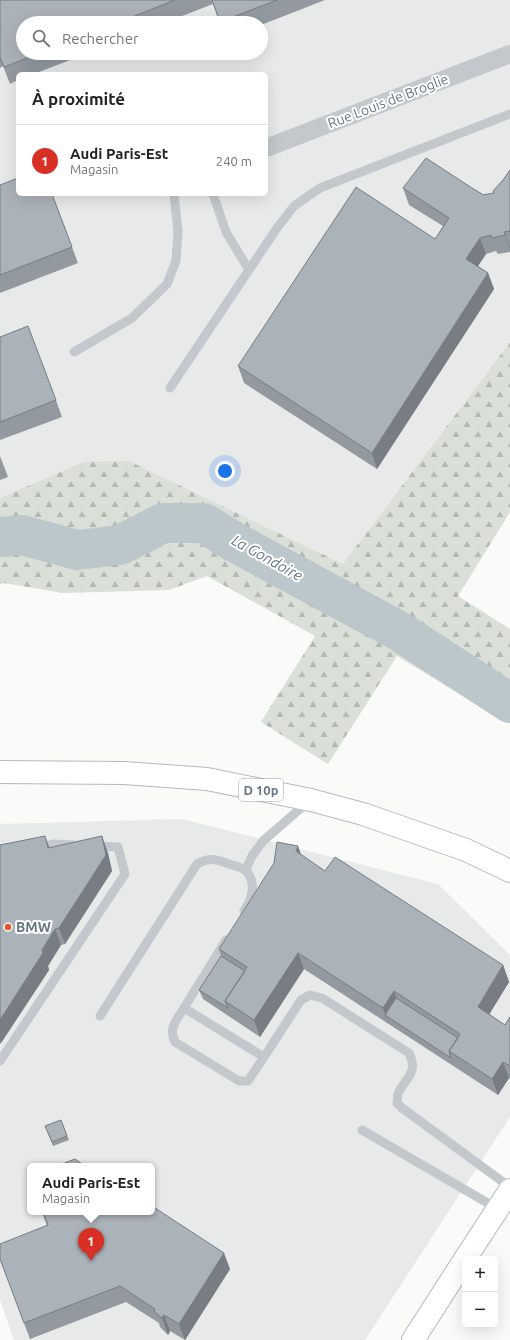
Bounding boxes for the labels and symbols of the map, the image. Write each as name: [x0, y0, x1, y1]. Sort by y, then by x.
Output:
street label: Rue Louis de Broglie: [325, 71, 451, 131]
your location: [215, 461, 235, 481]
water label: La Gondoire: [229, 531, 306, 584]
road number: D 10p: [239, 779, 283, 801]
place label: BMW: [16, 919, 51, 935]
marker: BMW: [3, 922, 13, 932]
pin: 1: [78, 1228, 104, 1261]

